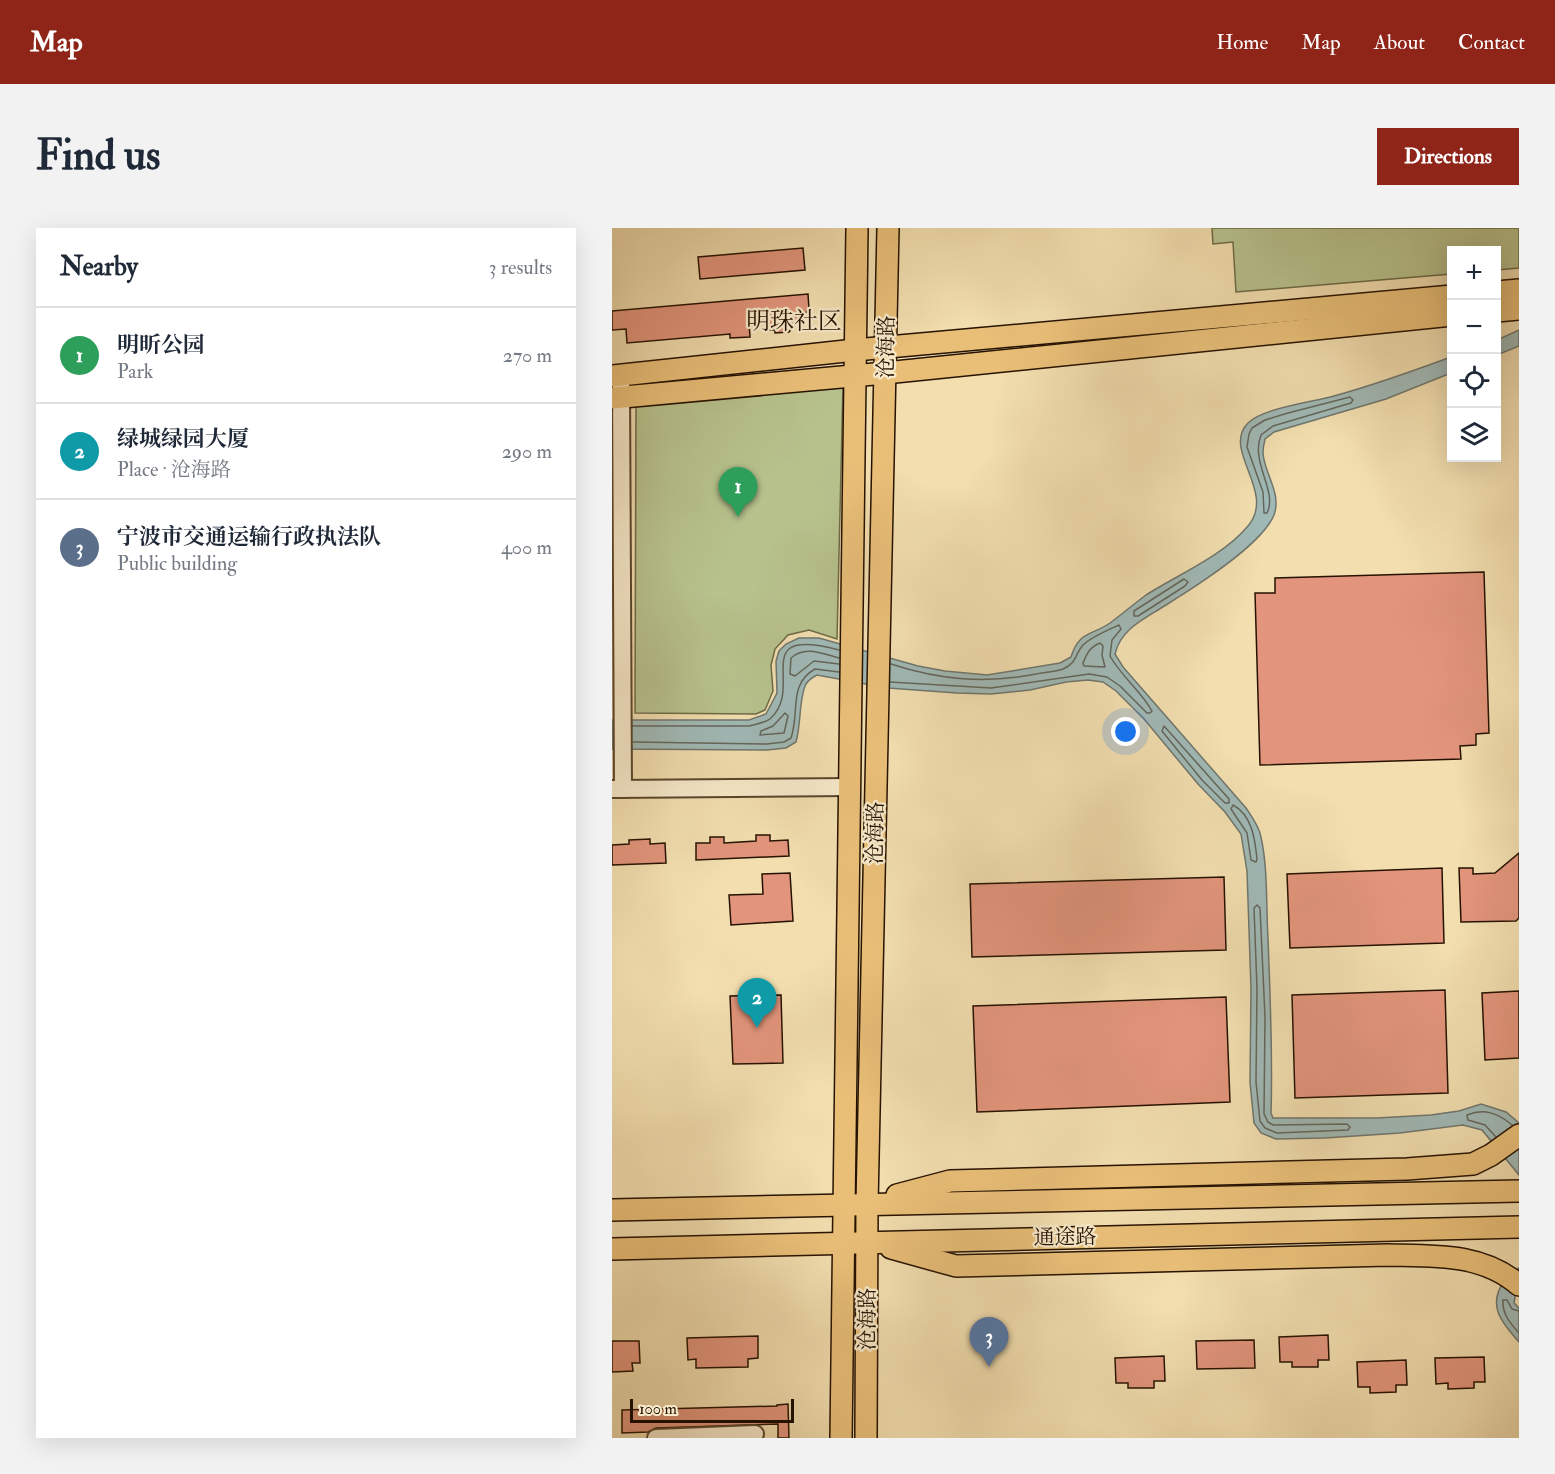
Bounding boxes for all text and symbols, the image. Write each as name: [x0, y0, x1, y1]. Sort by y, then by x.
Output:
text: Map: [30, 25, 83, 60]
text: Home: [1216, 29, 1268, 56]
text: Map: [1301, 29, 1341, 56]
text: About: [1374, 29, 1425, 56]
text: Contact: [1458, 29, 1525, 56]
button: Directions: [1377, 128, 1519, 185]
text: Find us: [36, 130, 160, 182]
map controls: [1447, 246, 1501, 462]
button: +: [1447, 246, 1501, 300]
text: Nearby: [60, 251, 138, 283]
text: 3 results: [489, 255, 552, 280]
button: −: [1447, 300, 1501, 354]
district label: 明珠社区: [746, 306, 842, 337]
street label: 沧海路: [872, 315, 901, 379]
text: 明昕公园: [117, 331, 205, 359]
text: 1: [76, 343, 83, 368]
text: 270 m: [503, 343, 552, 368]
button: locate: [1447, 354, 1501, 408]
text: Park: [117, 359, 153, 384]
button: layers: [1447, 408, 1501, 462]
text: 绿城绿园大厦: [117, 425, 249, 453]
text: 2: [74, 439, 85, 464]
text: 290 m: [502, 439, 552, 464]
text: Place · 沧海路: [117, 457, 231, 482]
pin: 1: [718, 468, 758, 517]
text: 宁波市交通运输行政执法队: [117, 523, 381, 551]
text: 3: [76, 535, 83, 560]
text: 400 m: [501, 535, 552, 560]
text: Public building: [117, 551, 237, 576]
your location: [1111, 717, 1140, 746]
street label: 沧海路: [861, 801, 890, 865]
pin: 2: [738, 978, 776, 1028]
street label: 通途路: [1033, 1223, 1097, 1252]
street label: 沧海路: [854, 1288, 881, 1351]
pin: 3: [970, 1318, 1009, 1367]
scale bar: [630, 1396, 794, 1424]
text: 100 m: [639, 1399, 677, 1419]

